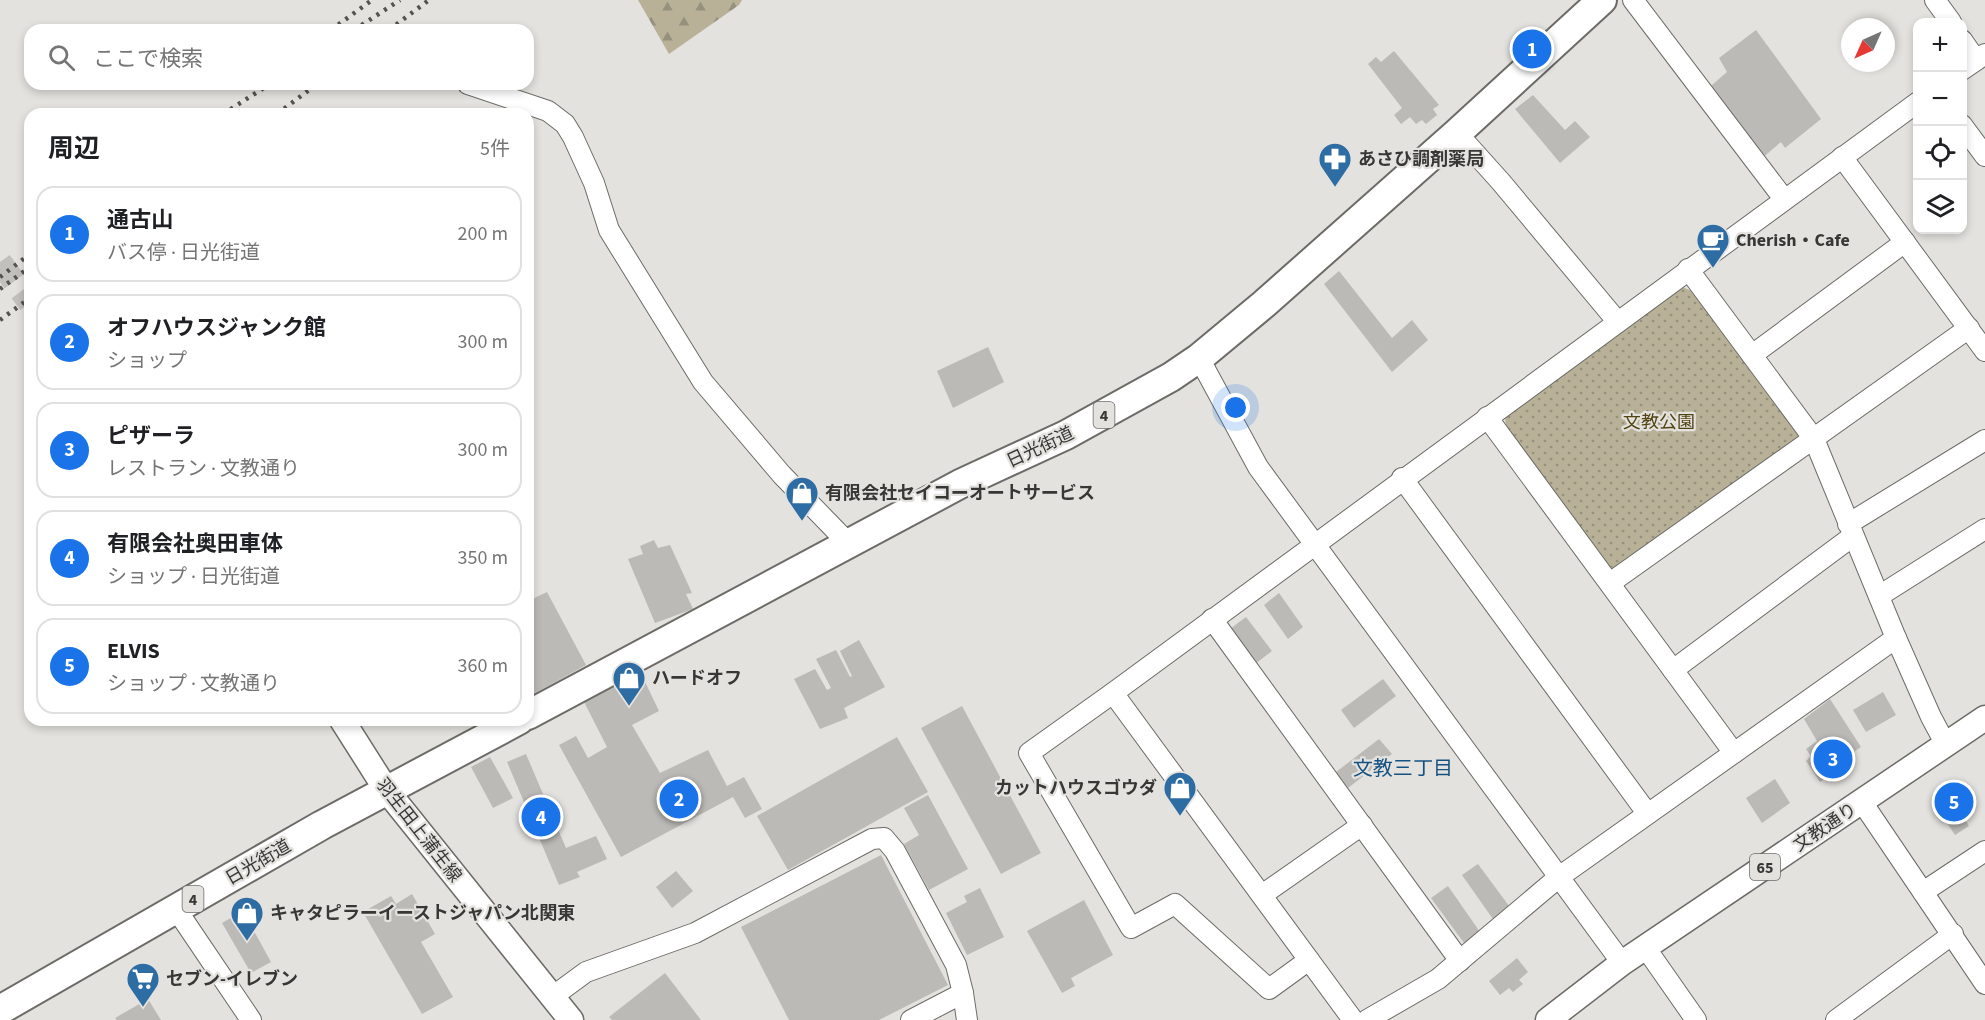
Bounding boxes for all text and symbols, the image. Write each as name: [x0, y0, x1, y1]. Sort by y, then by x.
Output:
north arrow: [1841, 18, 1895, 72]
map controls: [1913, 18, 1967, 234]
button: +: [1913, 18, 1967, 72]
search box: [24, 24, 534, 90]
pin: 1: [1512, 26, 1552, 72]
icon: search: [45, 41, 78, 74]
text: ここで検索: [93, 43, 203, 75]
button: −: [1913, 72, 1967, 126]
button: locate: [1913, 126, 1967, 180]
text: 周辺: [48, 130, 100, 167]
text: 5件: [480, 135, 510, 163]
pharmacy icon: あさひ調剤薬局: [1317, 141, 1353, 188]
place label: あさひ調剤薬局: [1358, 147, 1484, 172]
button: layers: [1913, 180, 1967, 234]
text: 通古山: [107, 204, 173, 236]
text: 1: [64, 220, 75, 248]
text: 200 m: [458, 220, 508, 248]
cafe icon: Cherish・Cafe: [1695, 222, 1731, 269]
place label: Cherish・Cafe: [1736, 228, 1850, 253]
text: バス停 · 日光街道: [107, 239, 260, 267]
text: オフハウスジャンク館: [107, 312, 326, 344]
text: 2: [64, 328, 75, 356]
text: 300 m: [458, 328, 508, 356]
text: ショップ: [107, 347, 187, 375]
your location: [1221, 393, 1250, 422]
road number: 4: [1094, 402, 1114, 428]
park label: 文教公園: [1623, 410, 1695, 435]
text: ピザーラ: [107, 420, 195, 452]
street label: 日光街道: [1002, 421, 1078, 474]
text: 3: [64, 436, 75, 464]
text: 300 m: [458, 436, 508, 464]
text: レストラン · 文教通り: [107, 455, 300, 483]
shop icon: 有限会社セイコーオートサービス: [784, 475, 820, 522]
place label: 有限会社セイコーオートサービス: [825, 481, 1095, 506]
text: 有限会社奥田車体: [107, 528, 283, 560]
text: 4: [64, 544, 75, 572]
text: 350 m: [458, 544, 508, 572]
text: ショップ · 日光街道: [107, 563, 280, 591]
text: ELVIS: [107, 635, 160, 667]
text: 5: [64, 652, 75, 680]
text: 360 m: [458, 652, 508, 680]
shop icon: ハードオフ: [611, 660, 647, 707]
place label: ハードオフ: [652, 666, 742, 691]
text: ショップ · 文教通り: [107, 670, 280, 698]
pin: 3: [1814, 736, 1852, 782]
district label: 文教三丁目: [1353, 755, 1453, 783]
shop icon: カットハウスゴウダ: [1162, 770, 1198, 817]
street label: 羽生田上蒲生線: [370, 773, 467, 888]
pin: 2: [660, 776, 698, 822]
place label: カットハウスゴウダ: [995, 776, 1157, 801]
pin: 5: [1934, 780, 1974, 824]
pin: 4: [522, 794, 560, 840]
street label: 文教通り: [1788, 797, 1862, 858]
street label: 日光街道: [221, 834, 296, 891]
road number: 65: [1750, 854, 1780, 880]
road number: 4: [182, 886, 204, 912]
shop icon: キャタピラーイーストジャパン北関東: [229, 895, 265, 942]
place label: キャタピラーイーストジャパン北関東: [270, 901, 575, 926]
supermarket icon: セブン-イレブン: [125, 961, 161, 1008]
place label: セブン-イレブン: [166, 967, 298, 992]

